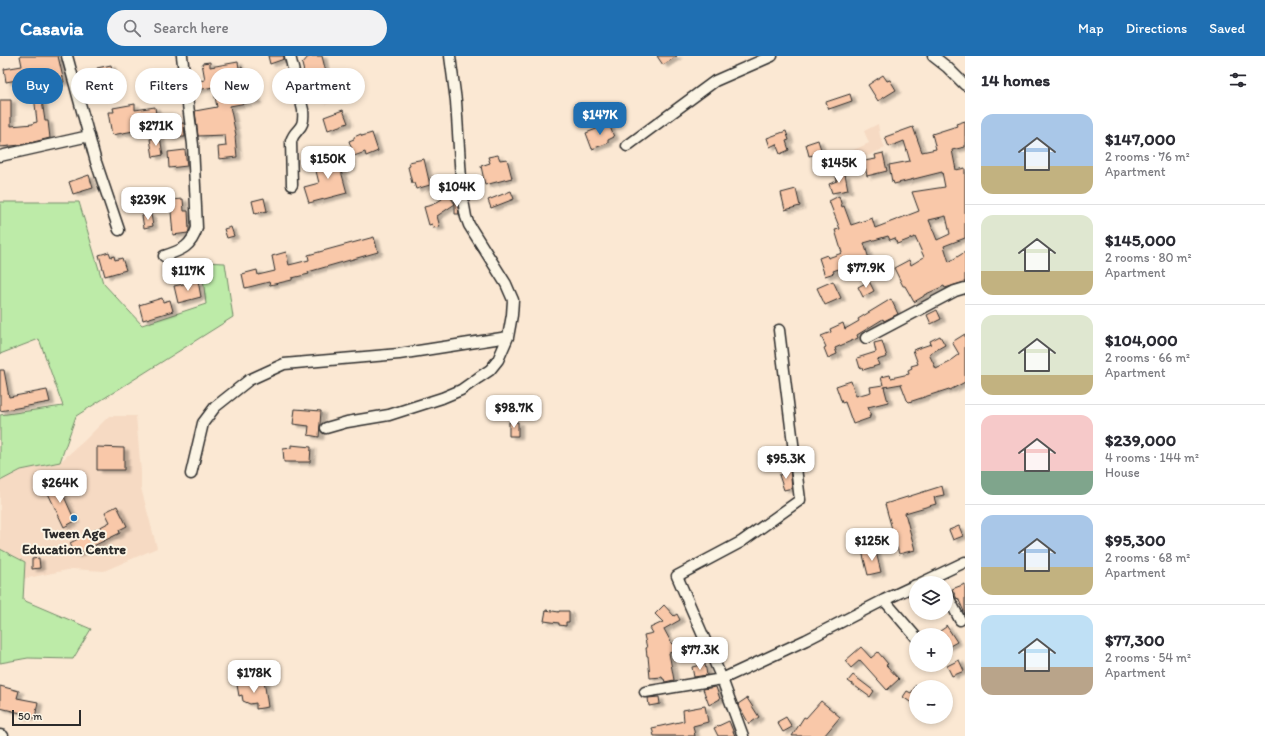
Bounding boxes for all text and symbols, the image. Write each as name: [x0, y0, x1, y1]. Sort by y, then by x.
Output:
search box: [107, 10, 387, 46]
text: Casavia: [20, 17, 83, 40]
icon: search: [121, 17, 143, 39]
text: Search here: [153, 19, 229, 37]
text: Map: [1078, 20, 1104, 37]
text: Directions: [1126, 20, 1187, 37]
text: Saved: [1209, 20, 1245, 37]
chip: Buy: [12, 68, 63, 104]
chip: Rent: [71, 68, 127, 104]
chip: Filters: [135, 68, 202, 104]
chip: New: [210, 68, 264, 104]
chip: Apartment: [272, 68, 365, 104]
icon: filters: [1227, 69, 1249, 91]
text: 14 homes: [981, 70, 1050, 90]
pin: $147K: [572, 102, 628, 136]
text: $147K: [582, 107, 618, 122]
pin: $271K: [128, 113, 184, 147]
text: $271K: [139, 118, 173, 133]
text: $147,000: [1105, 129, 1176, 149]
icon: home: [1013, 130, 1061, 178]
pin: $150K: [300, 146, 356, 180]
text: 2 rooms · 76 m²: [1105, 149, 1190, 164]
pin: $145K: [811, 150, 867, 184]
text: $150K: [310, 151, 346, 166]
text: $145K: [821, 155, 857, 170]
text: Apartment: [1105, 164, 1166, 179]
pin: $104K: [429, 174, 485, 208]
text: $104K: [439, 179, 475, 194]
pin: $239K: [120, 187, 176, 221]
text: $239K: [130, 192, 166, 207]
text: $145,000: [1105, 230, 1176, 250]
icon: home: [1013, 231, 1061, 279]
text: 2 rooms · 80 m²: [1105, 250, 1192, 265]
pin: $77.9K: [833, 255, 899, 289]
pin: $117K: [160, 258, 216, 292]
text: $77.9K: [847, 260, 885, 275]
text: $117K: [171, 263, 205, 278]
text: Apartment: [1105, 265, 1166, 280]
text: $104,000: [1105, 330, 1178, 350]
icon: home: [1013, 331, 1061, 379]
text: 2 rooms · 66 m²: [1105, 350, 1190, 365]
text: Apartment: [1105, 365, 1166, 380]
pin: $98.7K: [481, 395, 547, 429]
text: $98.7K: [495, 400, 533, 415]
text: $239,000: [1105, 430, 1176, 450]
icon: home: [1013, 431, 1061, 479]
pin: $95.3K: [753, 446, 819, 480]
text: 4 rooms · 144 m²: [1105, 450, 1199, 465]
text: $95.3K: [767, 451, 805, 466]
text: House: [1105, 465, 1140, 480]
pin: $264K: [32, 470, 88, 504]
text: $264K: [42, 475, 78, 490]
marker: Tween Age Education Centre: [69, 513, 79, 523]
place label: Tween Age Education Centre: [22, 525, 126, 558]
pin: $125K: [844, 528, 900, 562]
text: $95,300: [1105, 530, 1166, 550]
icon: home: [1013, 531, 1061, 579]
text: $125K: [855, 533, 889, 548]
text: 2 rooms · 68 m²: [1105, 550, 1190, 565]
text: Apartment: [1105, 565, 1166, 580]
map controls: [909, 576, 953, 724]
button: layers: [909, 576, 953, 620]
button: +: [909, 628, 953, 672]
text: $77,300: [1105, 630, 1165, 650]
icon: home: [1013, 631, 1061, 679]
pin: $77.3K: [667, 637, 733, 671]
text: $77.3K: [681, 642, 719, 657]
text: 2 rooms · 54 m²: [1105, 650, 1191, 665]
pin: $178K: [226, 660, 282, 694]
text: $178K: [237, 665, 271, 680]
text: Apartment: [1105, 665, 1166, 680]
button: −: [909, 680, 953, 724]
scale bar: [12, 708, 81, 727]
text: 50 m: [18, 710, 42, 723]

